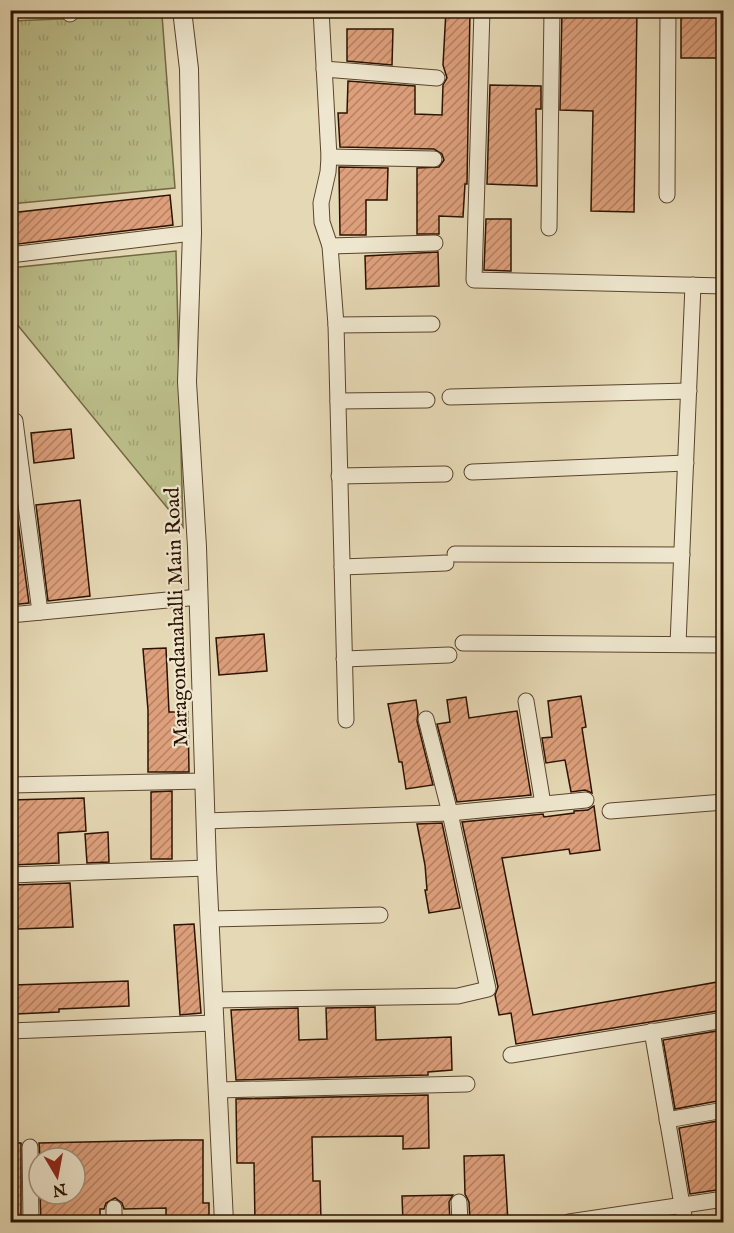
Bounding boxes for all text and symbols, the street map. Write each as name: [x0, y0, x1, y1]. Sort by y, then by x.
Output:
street label: Maragondanahalli Main Road: [159, 486, 196, 747]
north arrow: [27, 1146, 87, 1206]
text: N: [51, 1178, 69, 1200]

